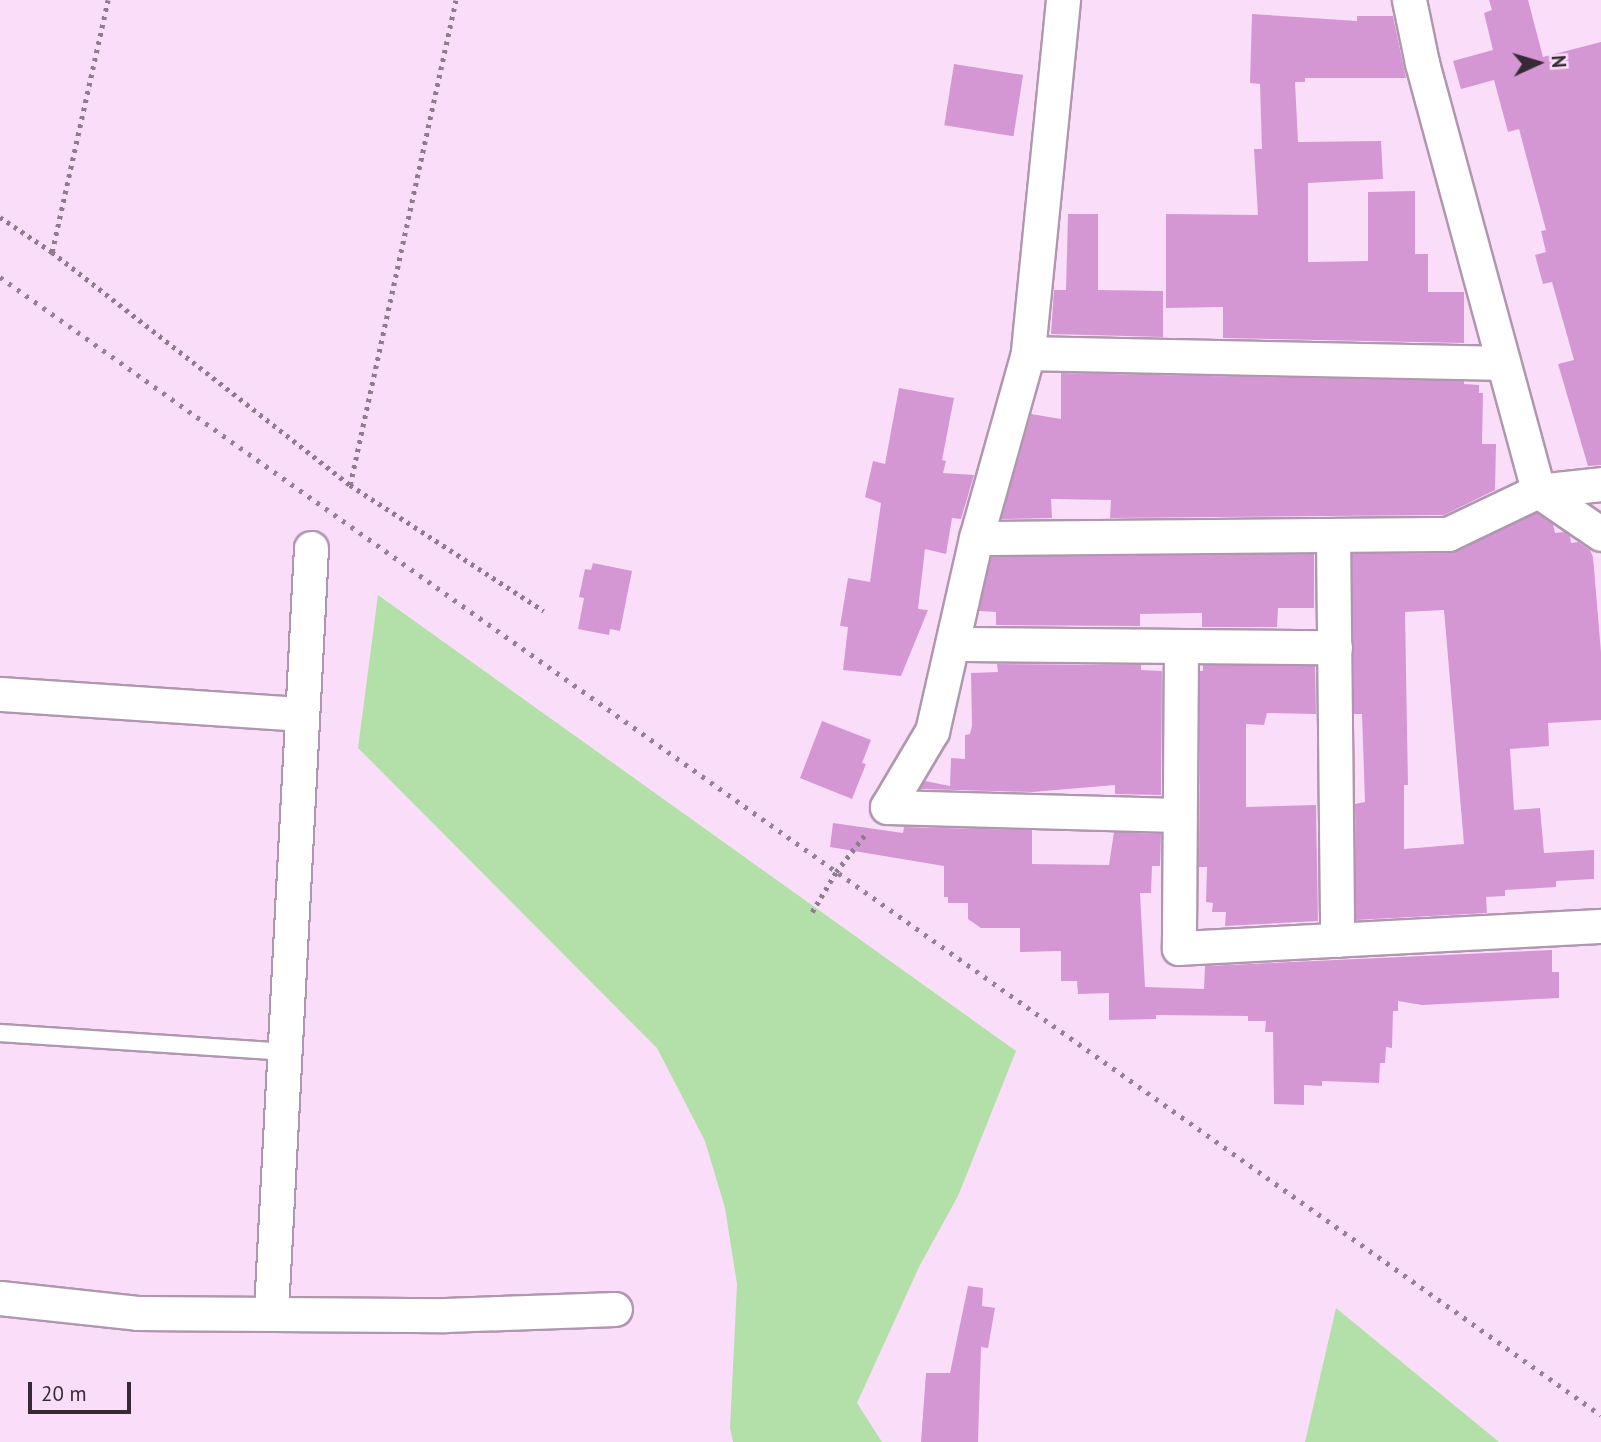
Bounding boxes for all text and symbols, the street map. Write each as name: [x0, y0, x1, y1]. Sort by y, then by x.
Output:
north arrow: [1503, 28, 1573, 98]
text: N: [1547, 54, 1571, 69]
scale bar: [32, 1368, 135, 1412]
text: 20 m: [41, 1380, 87, 1407]

